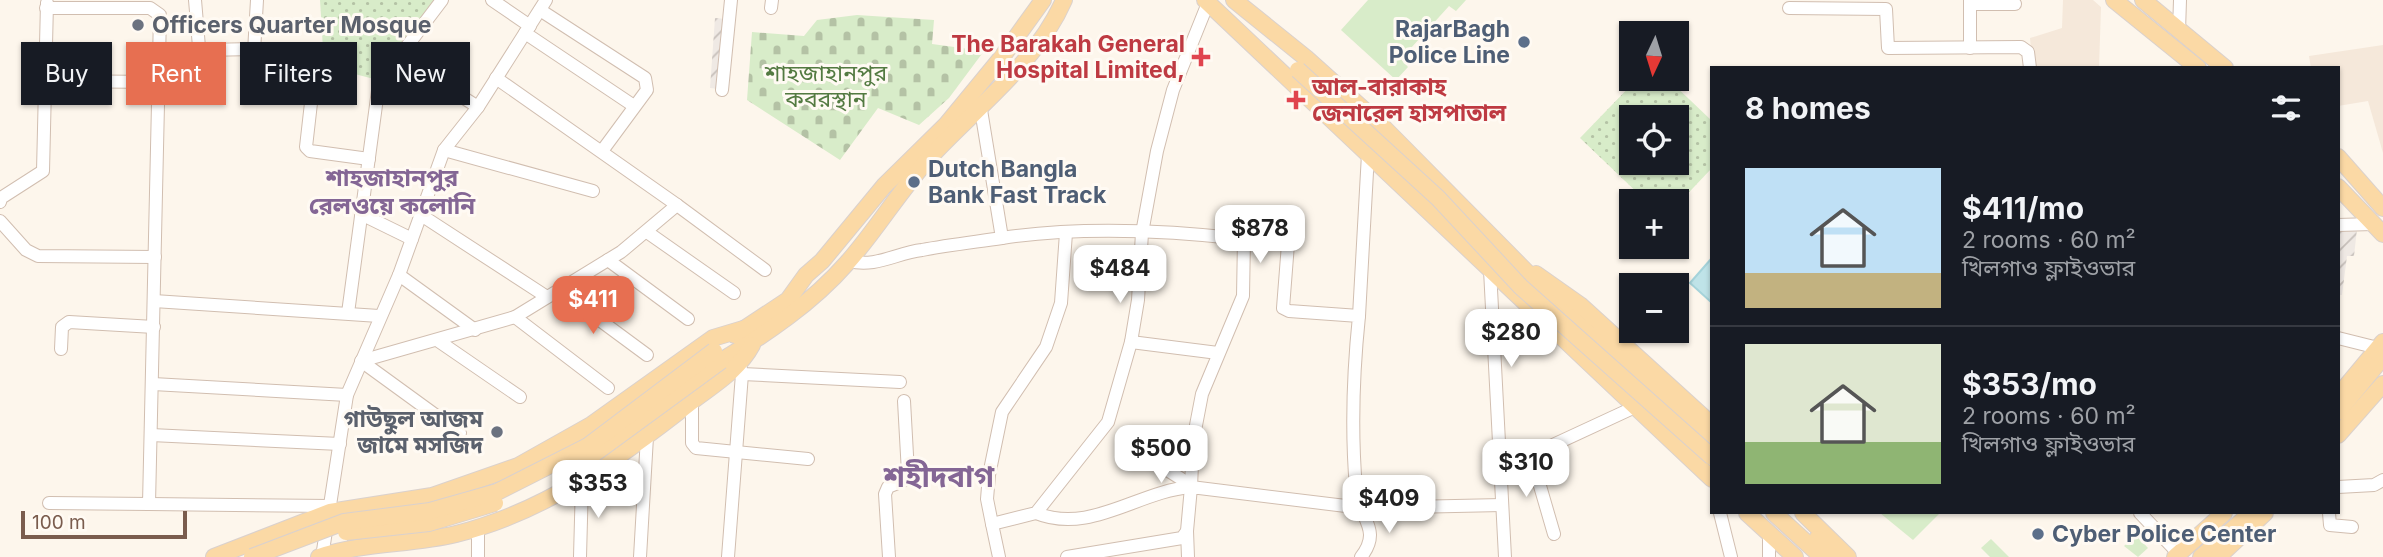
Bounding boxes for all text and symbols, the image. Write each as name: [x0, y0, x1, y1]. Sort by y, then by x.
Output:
place label: Officers Quarter Mosque: [152, 11, 431, 39]
place label: RajarBagh Police Line: [1389, 15, 1510, 69]
marker: Officers Quarter Mosque: [130, 17, 146, 33]
north arrow: [1619, 21, 1689, 91]
map controls: [1619, 21, 1689, 343]
place label: The Barakah General Hospital Limited,: [951, 30, 1185, 84]
marker: RajarBagh Police Line: [1516, 34, 1532, 50]
chip: Buy: [21, 42, 112, 105]
chip: Rent: [126, 42, 226, 105]
chip: Filters: [240, 42, 357, 105]
chip: New: [371, 42, 470, 105]
marker: The Barakah General Hospital Limited,: [1191, 47, 1211, 67]
park label: শাহজাহানপুর কবরস্থান: [764, 59, 888, 113]
place label: আল-বারাকাহ জেনারেল হাসপাতাল: [1311, 73, 1507, 127]
icon: filters: [2267, 89, 2305, 127]
marker: আল-বারাকাহ জেনারেল হাসপাতাল: [1286, 90, 1306, 110]
text: 8 homes: [1745, 90, 1871, 126]
button: locate: [1619, 105, 1689, 175]
place label: Dutch Bangla Bank Fast Track: [928, 155, 1107, 209]
district label: শাহজাহানপুর রেলওয়ে কলোনি: [309, 163, 476, 220]
marker: Dutch Bangla Bank Fast Track: [906, 174, 922, 190]
button: +: [1619, 189, 1689, 259]
text: $411/mo: [1962, 190, 2084, 226]
icon: home: [1801, 196, 1885, 280]
pin: $878: [1219, 205, 1301, 265]
text: $878: [1231, 214, 1289, 242]
text: 2 rooms · 60 m²: [1962, 226, 2136, 254]
pin: $484: [1079, 246, 1161, 305]
text: $484: [1089, 254, 1151, 282]
text: খিলগাও ফ্লাইওভার: [1962, 254, 2135, 282]
button: −: [1619, 273, 1689, 343]
pin: $411: [552, 276, 634, 336]
text: $411: [568, 285, 618, 313]
pin: $280: [1470, 310, 1552, 369]
text: $280: [1481, 318, 1541, 346]
text: $353/mo: [1962, 366, 2097, 402]
icon: home: [1801, 372, 1885, 456]
text: 2 rooms · 60 m²: [1962, 402, 2136, 430]
place label: গাউছুল আজম জামে মসজিদ: [344, 405, 484, 459]
marker: গাউছুল আজম জামে মসজিদ: [489, 424, 505, 440]
pin: $500: [1120, 426, 1202, 485]
text: খিলগাও ফ্লাইওভার: [1962, 430, 2135, 458]
text: $500: [1131, 434, 1191, 462]
pin: $310: [1485, 440, 1567, 499]
text: $310: [1498, 448, 1554, 476]
district label: শহীদবাগ: [883, 458, 995, 494]
pin: $353: [557, 461, 639, 520]
text: $353: [568, 469, 628, 497]
pin: $409: [1348, 476, 1430, 535]
text: $409: [1358, 484, 1420, 512]
scale bar: [21, 508, 187, 540]
text: 100 m: [32, 511, 86, 534]
place label: Cyber Police Center: [2052, 520, 2276, 548]
marker: Cyber Police Center: [2030, 526, 2046, 542]

